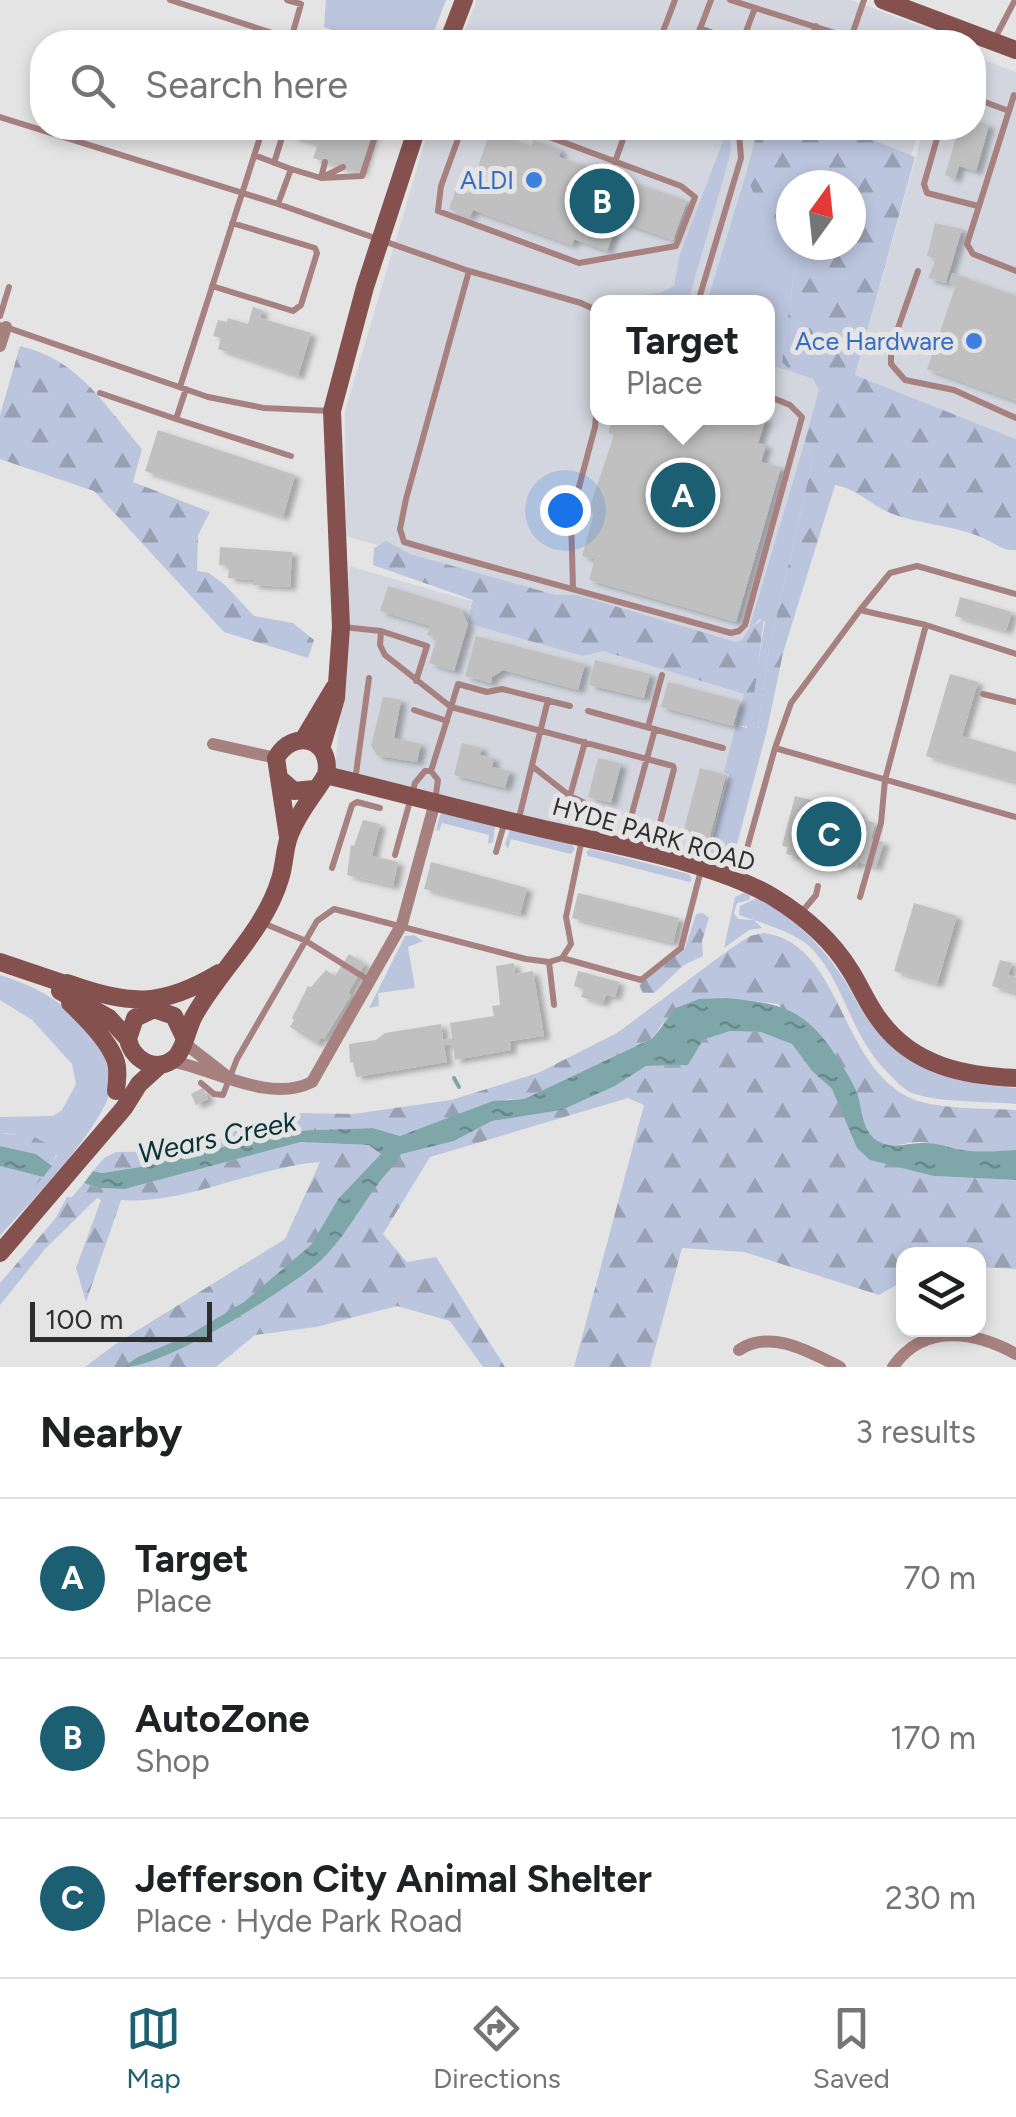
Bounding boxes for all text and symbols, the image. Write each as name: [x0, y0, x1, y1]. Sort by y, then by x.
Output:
search box: [30, 30, 986, 140]
icon: search: [65, 58, 120, 113]
text: Search here: [145, 62, 348, 108]
pin: B: [570, 164, 634, 238]
place label: ALDI: [460, 165, 514, 195]
marker: ALDI: [523, 169, 545, 191]
north arrow: [776, 170, 866, 260]
popup: [590, 295, 775, 425]
text: Target: [626, 318, 739, 364]
place label: Ace Hardware: [795, 326, 954, 356]
marker: Ace Hardware: [963, 330, 985, 352]
text: Place: [626, 364, 702, 402]
pin: A: [650, 458, 716, 532]
your location: [540, 485, 591, 536]
street label: HYDE PARK ROAD: [549, 791, 759, 877]
pin: C: [796, 796, 862, 872]
water label: Wears Creek: [135, 1103, 301, 1170]
map controls: [896, 1247, 986, 1337]
button: layers: [896, 1247, 986, 1337]
scale bar: [30, 1297, 212, 1342]
text: 100 m: [45, 1302, 123, 1336]
text: Nearby: [40, 1407, 182, 1458]
text: 3 results: [856, 1413, 976, 1451]
text: Target: [135, 1536, 249, 1582]
text: A: [61, 1559, 84, 1597]
text: 70 m: [903, 1559, 976, 1597]
text: Place: [135, 1582, 212, 1620]
text: AutoZone: [135, 1696, 309, 1742]
text: B: [63, 1719, 82, 1757]
text: 170 m: [890, 1719, 976, 1757]
text: Shop: [135, 1742, 210, 1780]
text: Jefferson City Animal Shelter: [135, 1856, 652, 1902]
text: C: [61, 1879, 84, 1917]
text: 230 m: [885, 1879, 976, 1917]
text: Place · Hyde Park Road: [135, 1902, 463, 1940]
tab: Map: [126, 2001, 181, 2095]
tab: Directions: [433, 2001, 561, 2095]
tab: Saved: [813, 2001, 890, 2095]

